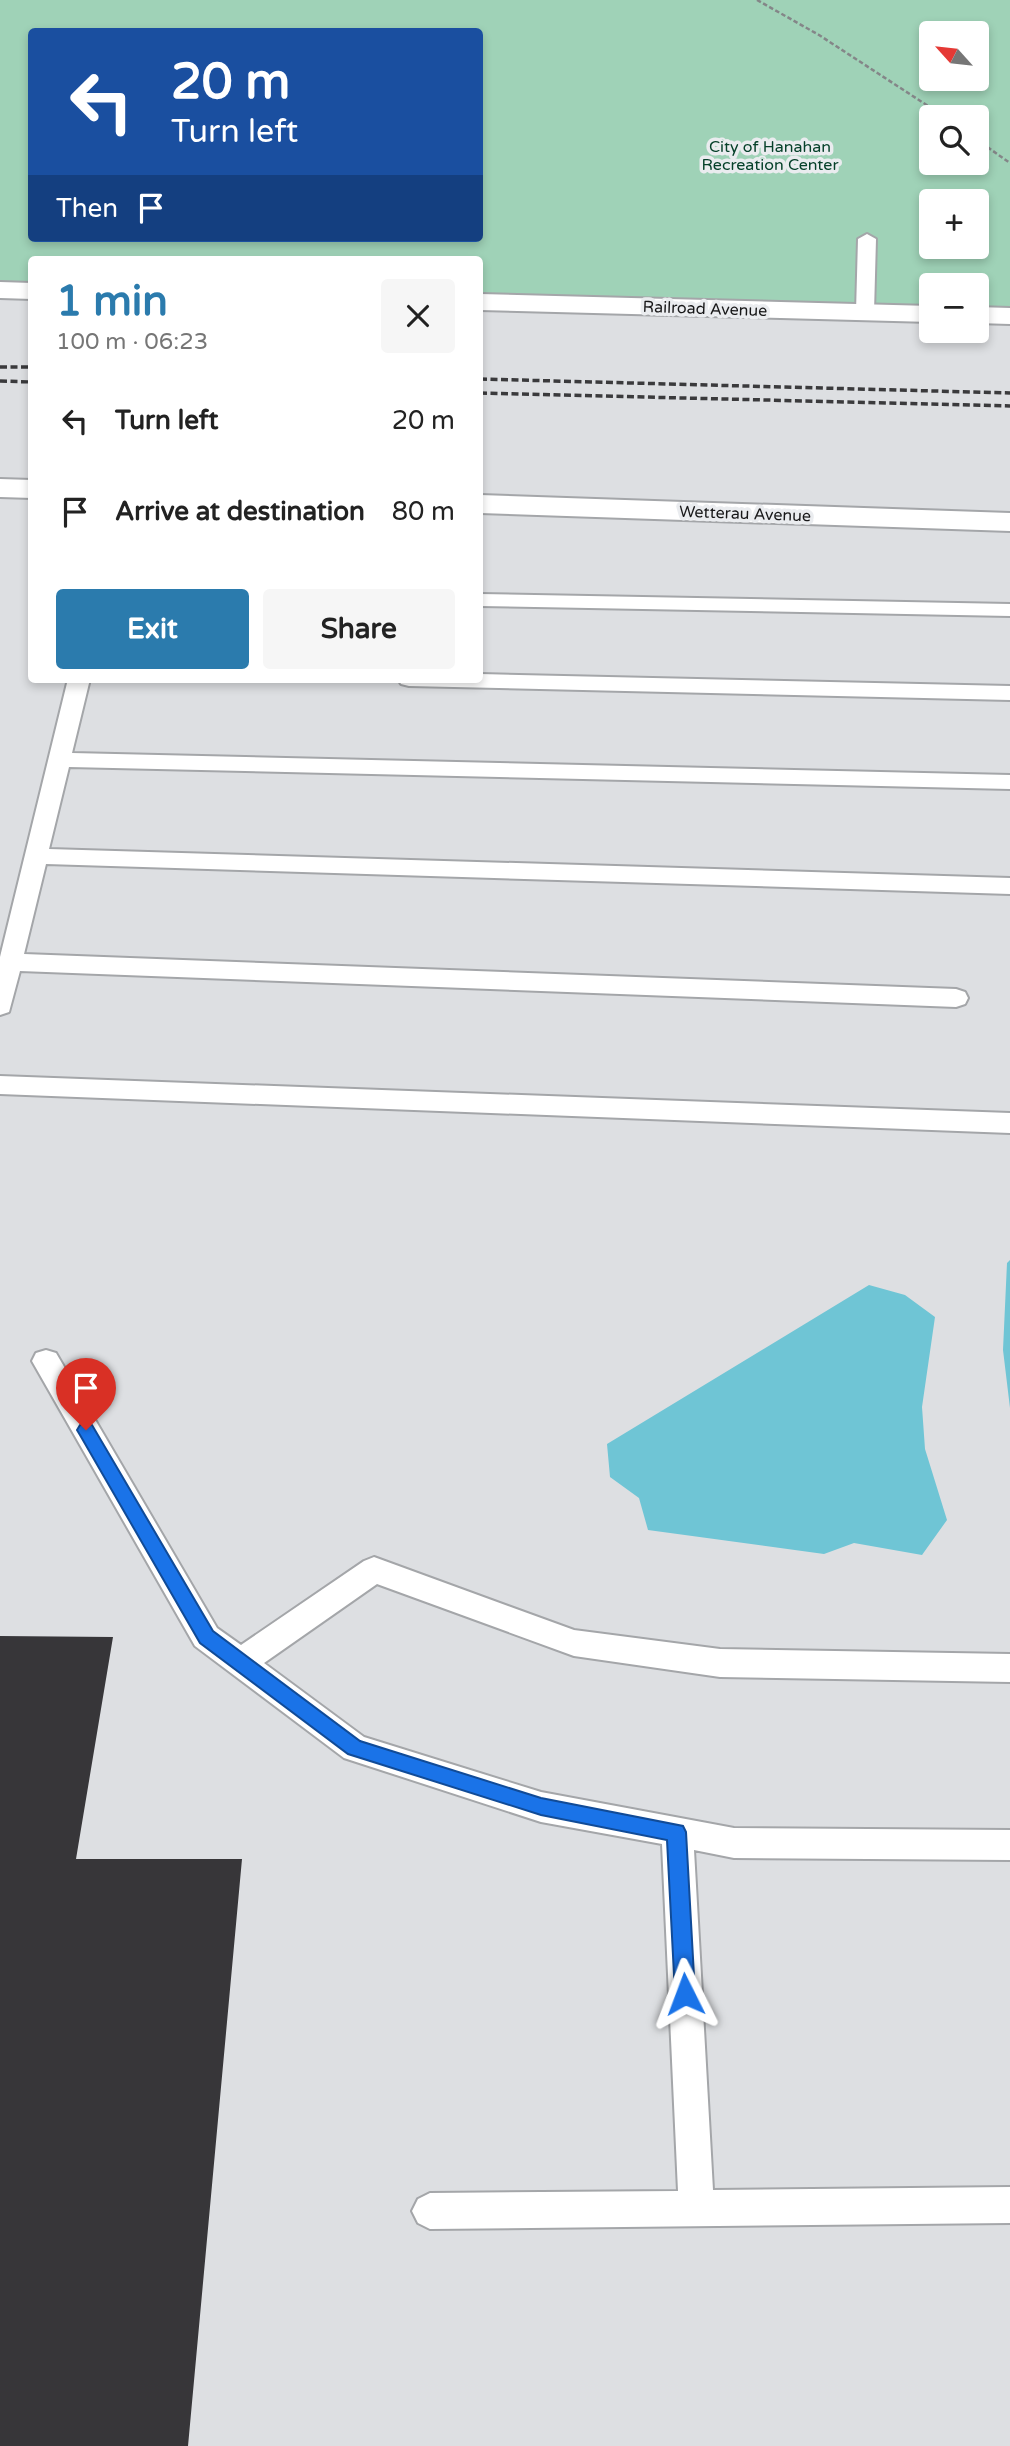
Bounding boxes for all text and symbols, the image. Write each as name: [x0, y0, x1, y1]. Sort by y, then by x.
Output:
north arrow: [919, 21, 989, 91]
map controls: [919, 21, 989, 343]
text: 20 m: [171, 53, 290, 112]
icon: left: [56, 56, 147, 147]
button: search: [919, 105, 989, 175]
text: Turn left: [171, 113, 298, 151]
park label: City of Hanahan Recreation Center: [701, 137, 839, 175]
icon: arrive: [132, 189, 170, 227]
button: +: [919, 189, 989, 259]
text: Then: [56, 193, 118, 224]
button: −: [919, 273, 989, 343]
text: 1 min: [56, 276, 168, 327]
button: close: [381, 279, 455, 353]
street label: Railroad Avenue: [642, 297, 768, 321]
text: 100 m · 06:23: [56, 328, 208, 356]
icon: left: [56, 402, 94, 440]
text: Turn left: [115, 405, 218, 436]
text: 20 m: [392, 405, 455, 436]
icon: arrive: [56, 493, 94, 531]
text: Arrive at destination: [115, 496, 365, 527]
text: 80 m: [392, 496, 455, 527]
street label: Wetterau Avenue: [679, 502, 811, 526]
button: Exit: [56, 589, 249, 669]
button: Share: [263, 589, 455, 669]
pin: [56, 1358, 116, 1430]
icon: arrive: [67, 1369, 105, 1407]
position arrow: [648, 1957, 722, 2031]

